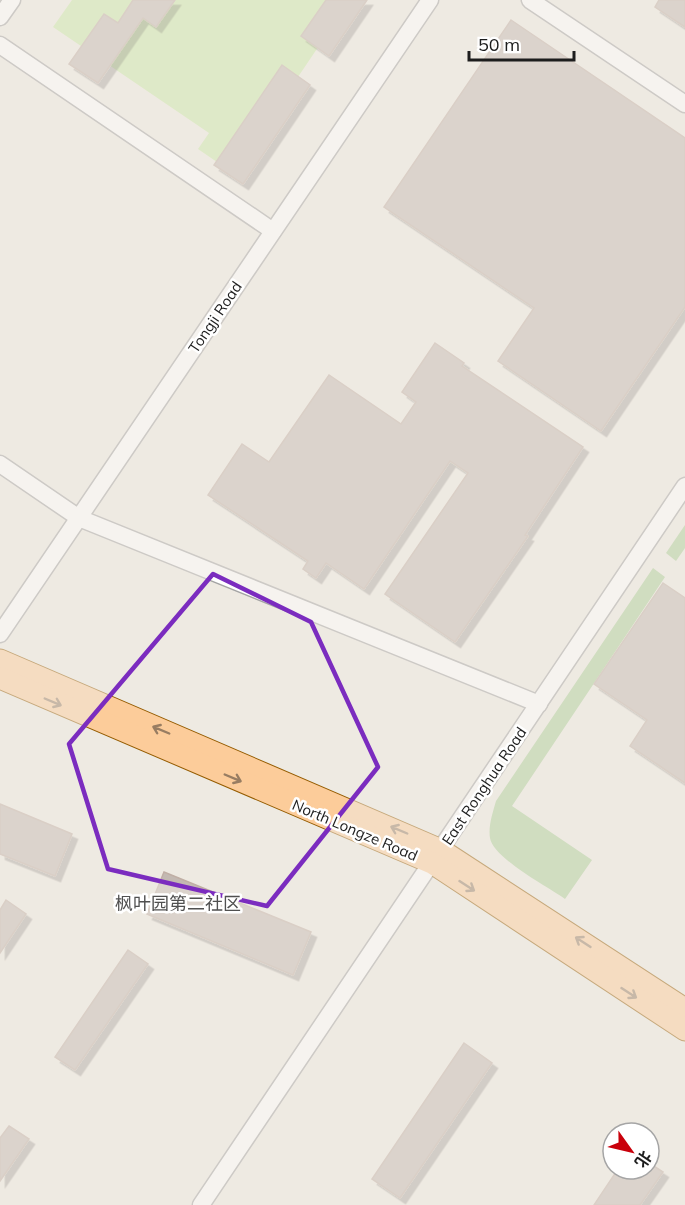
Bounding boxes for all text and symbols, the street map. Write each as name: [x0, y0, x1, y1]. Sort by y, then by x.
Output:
scale bar: [469, 24, 574, 62]
text: 50 m: [478, 33, 520, 56]
street label: Tongji Road: [184, 278, 246, 356]
one-way arrow: [44, 697, 62, 708]
street label: East Ronghua Road: [438, 723, 530, 849]
one-way arrow: [153, 724, 171, 735]
one-way arrow: [223, 773, 241, 784]
street label: North Longze Road: [289, 795, 421, 865]
one-way arrow: [391, 824, 409, 835]
one-way arrow: [458, 880, 475, 893]
district label: 枫叶园第二社区: [115, 892, 241, 915]
one-way arrow: [575, 936, 592, 948]
one-way arrow: [621, 987, 638, 1000]
north arrow: [601, 1121, 661, 1181]
text: 北: [631, 1147, 656, 1172]

